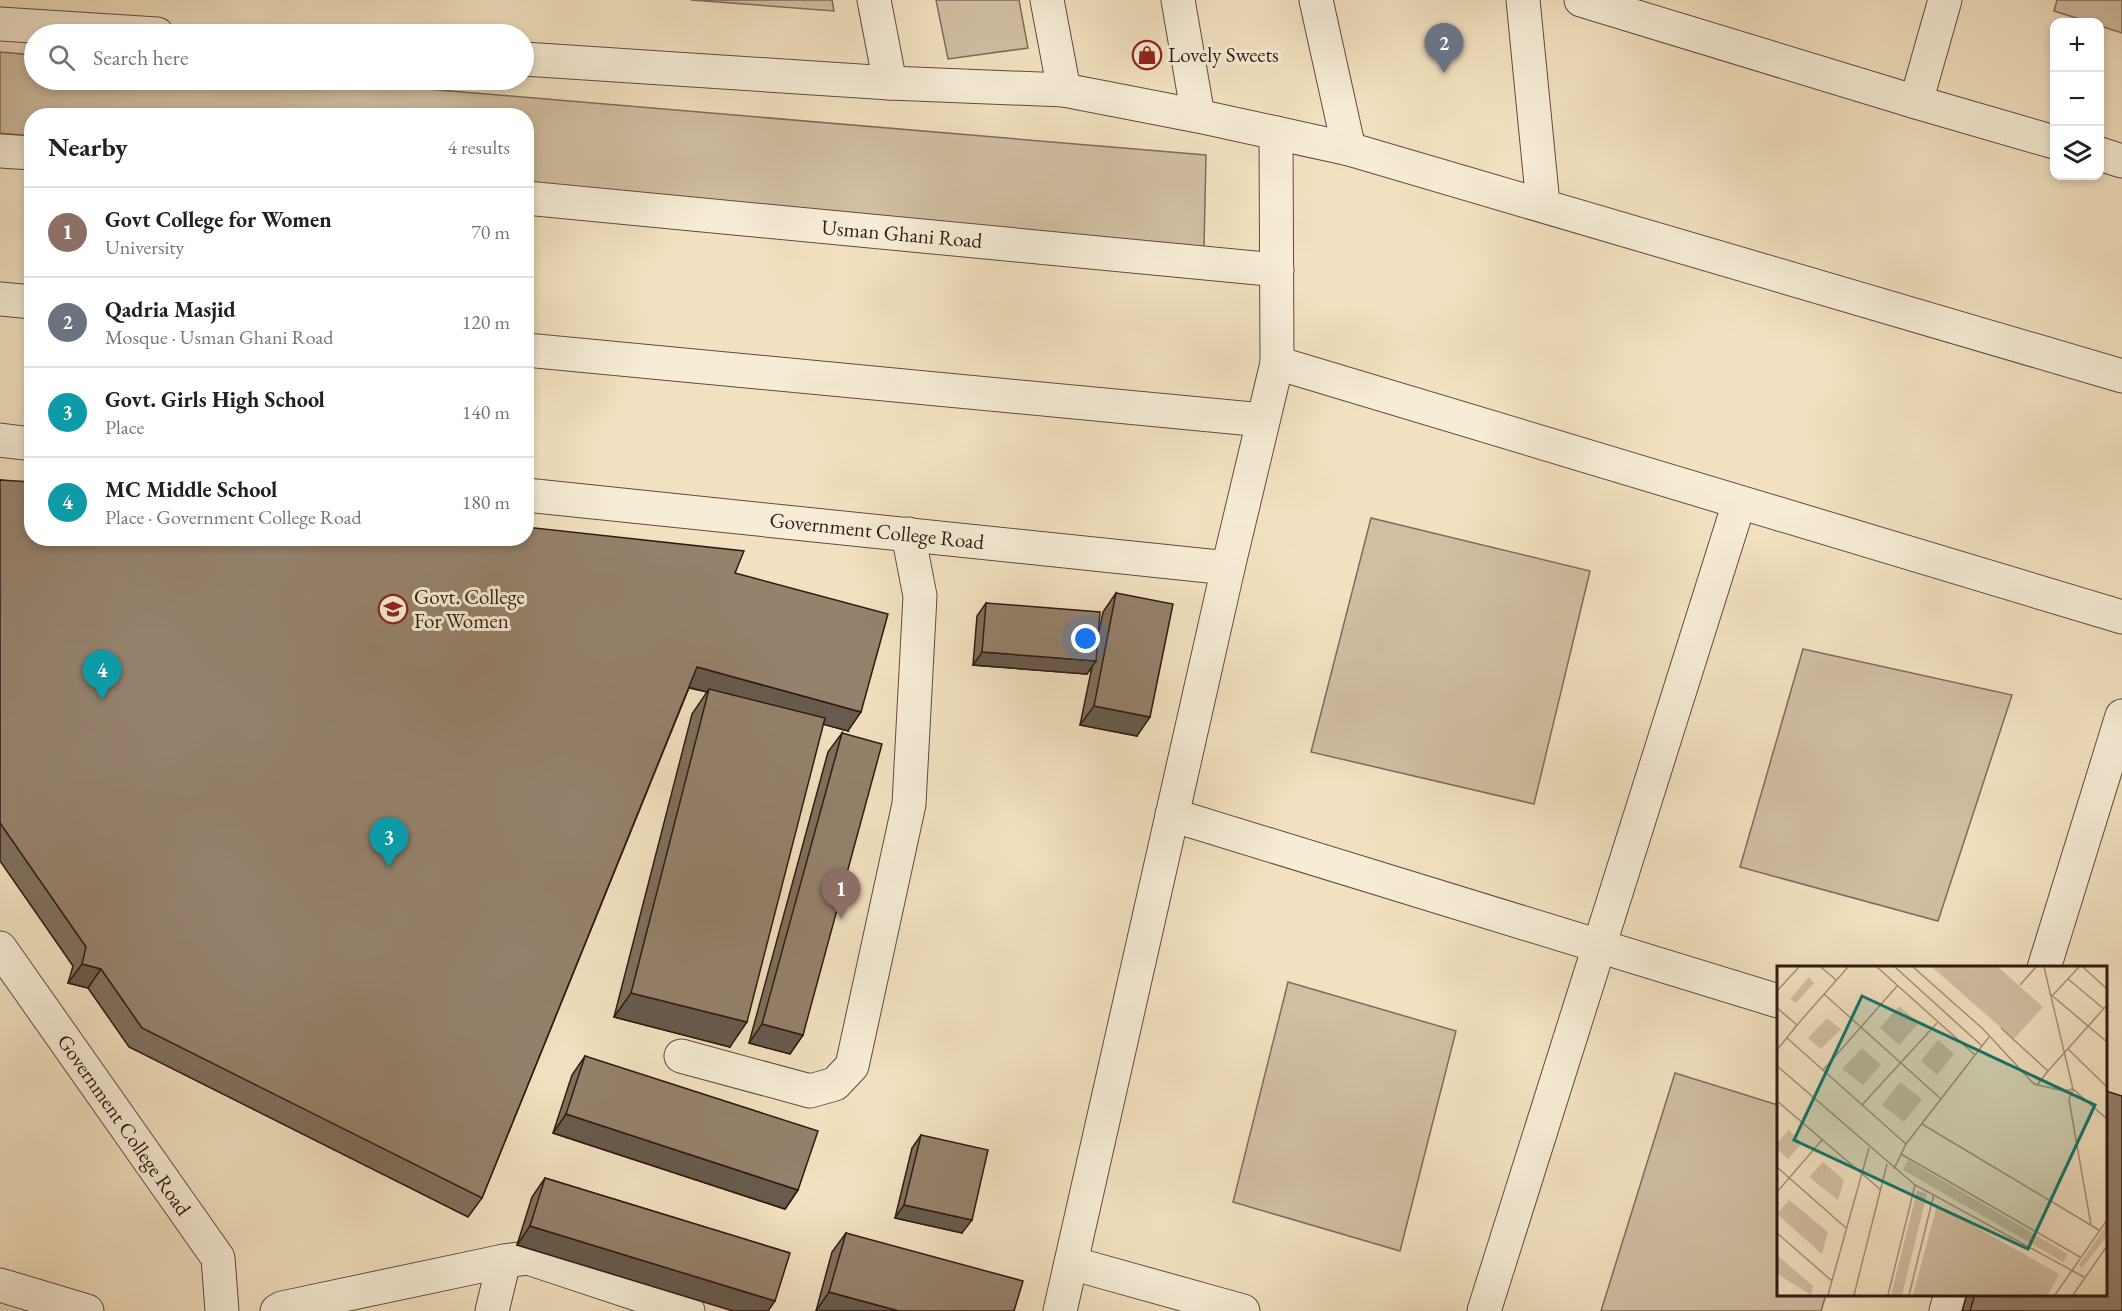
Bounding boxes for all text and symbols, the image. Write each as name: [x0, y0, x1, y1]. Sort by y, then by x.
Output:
map controls: [2050, 18, 2104, 180]
button: +: [2050, 18, 2104, 72]
pin: 2: [1424, 23, 1464, 73]
search box: [24, 24, 534, 90]
shop icon: Lovely Sweets: [1131, 39, 1163, 71]
icon: search: [45, 41, 78, 74]
place label: Lovely Sweets: [1168, 41, 1279, 68]
text: Search here: [93, 43, 188, 72]
button: −: [2050, 72, 2104, 126]
button: layers: [2050, 126, 2104, 180]
text: Nearby: [48, 130, 128, 164]
text: 4 results: [447, 134, 510, 160]
text: Govt College for Women: [105, 205, 332, 234]
street label: Usman Ghani Road: [821, 213, 984, 254]
text: 1: [62, 219, 73, 245]
text: 70 m: [471, 219, 510, 245]
text: University: [105, 234, 184, 260]
text: Qadria Masjid: [105, 295, 236, 324]
text: 2: [62, 309, 73, 335]
text: 120 m: [462, 309, 510, 335]
text: Mosque · Usman Ghani Road: [105, 324, 333, 350]
text: Govt. Girls High School: [105, 385, 325, 414]
text: 3: [62, 399, 73, 425]
text: 140 m: [462, 399, 510, 425]
text: Place: [105, 414, 144, 440]
text: MC Middle School: [105, 475, 277, 504]
text: 4: [62, 489, 73, 515]
text: 180 m: [462, 489, 510, 515]
text: Place · Government College Road: [105, 504, 362, 530]
street label: Government College Road: [768, 506, 986, 555]
place label: Govt. College For Women: [414, 583, 525, 634]
school or university icon: Govt. College For Women: [377, 593, 409, 625]
your location: [1071, 624, 1100, 653]
pin: 4: [82, 650, 122, 700]
pin: 3: [370, 818, 408, 867]
pin: 1: [822, 870, 860, 919]
inset map: [1777, 966, 2107, 1296]
street label: Government College Road: [52, 1029, 197, 1221]

